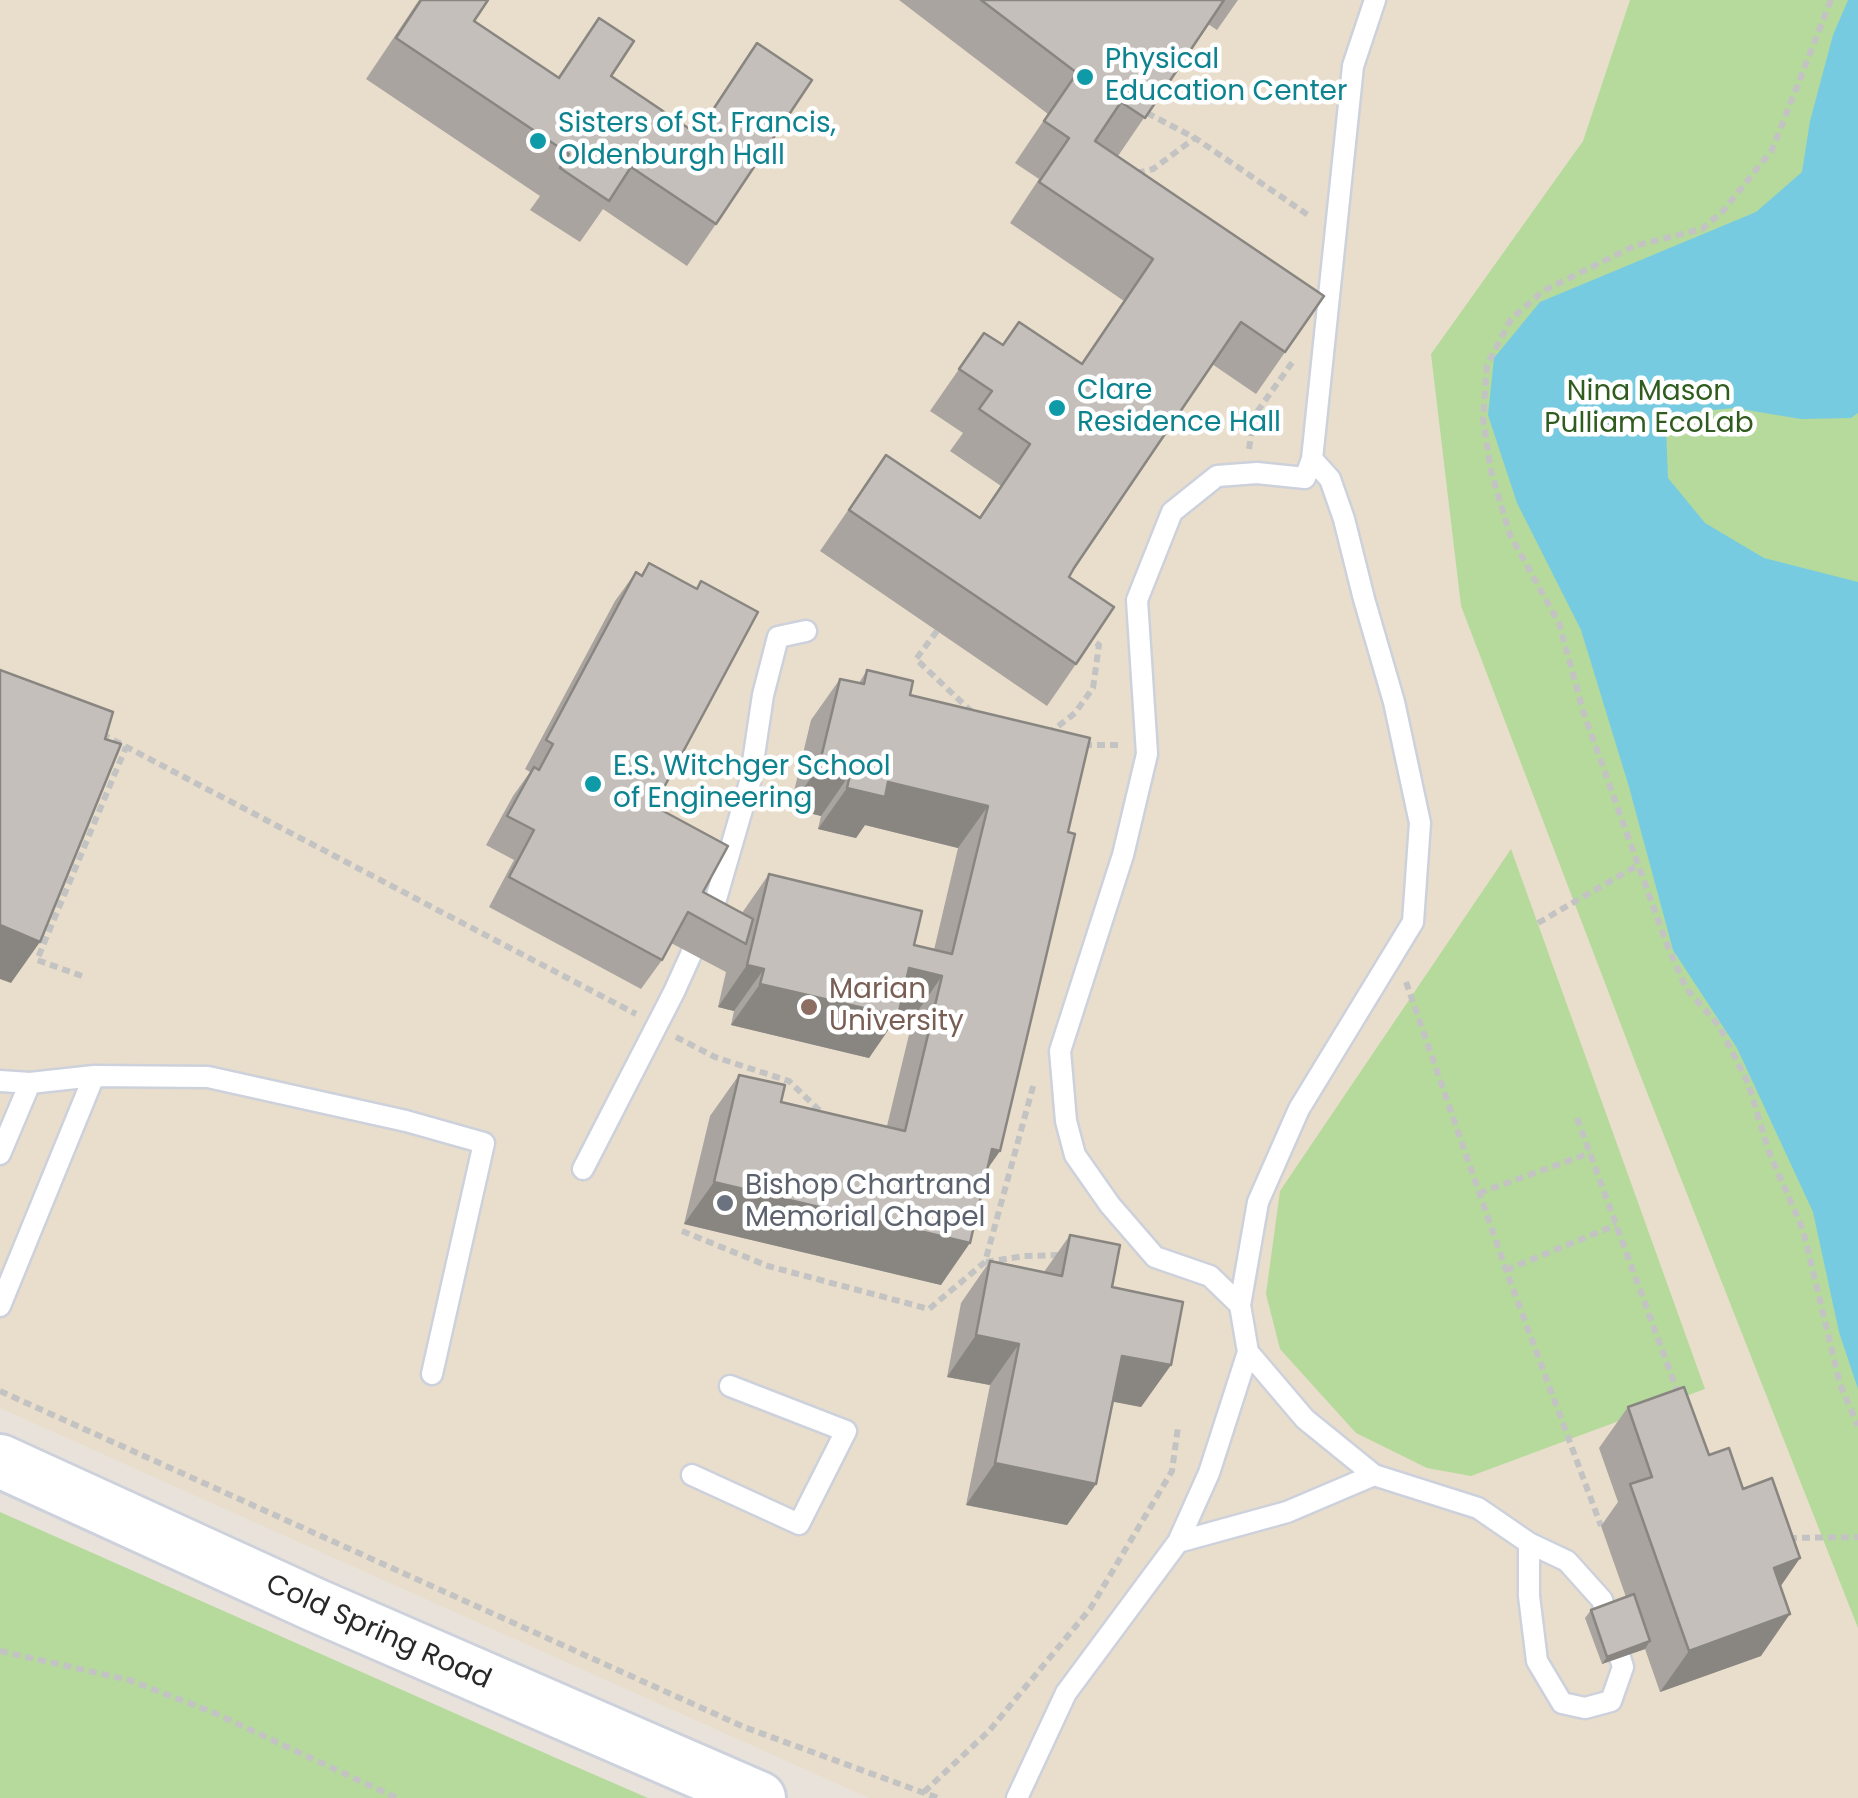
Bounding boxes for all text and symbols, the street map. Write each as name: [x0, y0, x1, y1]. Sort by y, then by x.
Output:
place label: Physical Education Center: [1105, 44, 1347, 110]
marker: Physical Education Center: [1074, 66, 1096, 88]
place label: Sisters of St. Francis, Oldenburgh Hall: [558, 108, 836, 174]
marker: Sisters of St. Francis, Oldenburgh Hall: [527, 130, 549, 152]
place label: Clare Residence Hall: [1077, 375, 1281, 441]
park label: Nina Mason Pulliam EcoLab: [1544, 376, 1754, 442]
marker: Clare Residence Hall: [1046, 397, 1068, 419]
place label: E.S. Witchger School of Engineering: [613, 751, 891, 817]
marker: E.S. Witchger School of Engineering: [582, 773, 604, 795]
place label: Marian University: [829, 974, 964, 1040]
marker: Marian University: [798, 996, 820, 1018]
place label: Bishop Chartrand Memorial Chapel: [745, 1170, 991, 1236]
marker: Bishop Chartrand Memorial Chapel: [714, 1192, 736, 1214]
street label: Cold Spring Road: [260, 1568, 496, 1698]

